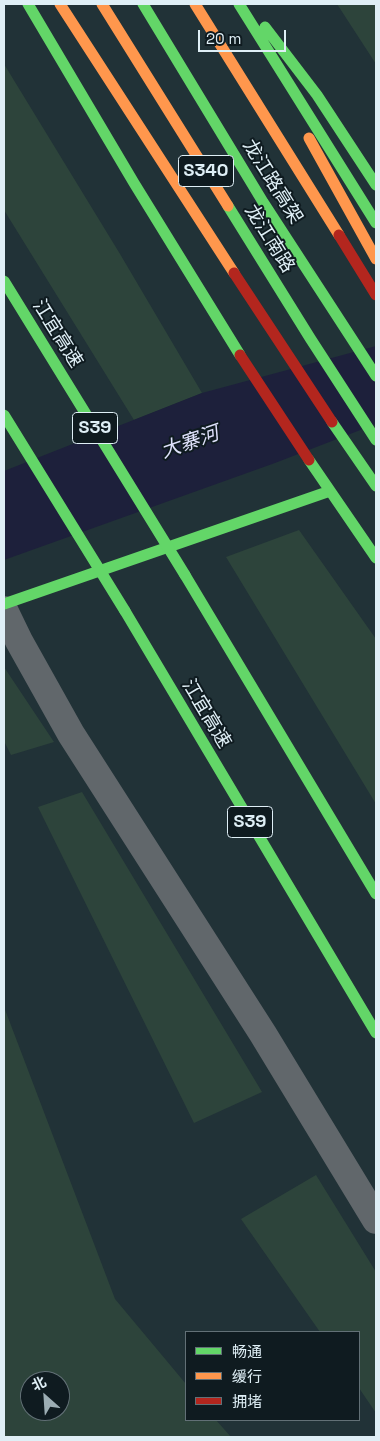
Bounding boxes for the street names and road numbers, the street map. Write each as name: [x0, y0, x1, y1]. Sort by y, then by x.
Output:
street label: 龙江路高架: [237, 136, 307, 228]
road number: S340: [178, 156, 234, 187]
street label: 龙江南路: [239, 201, 299, 277]
street label: 江宜高速: [27, 296, 87, 372]
road number: S39: [72, 412, 118, 443]
street label: 江宜高速: [177, 676, 235, 752]
road number: S39: [228, 806, 272, 838]

